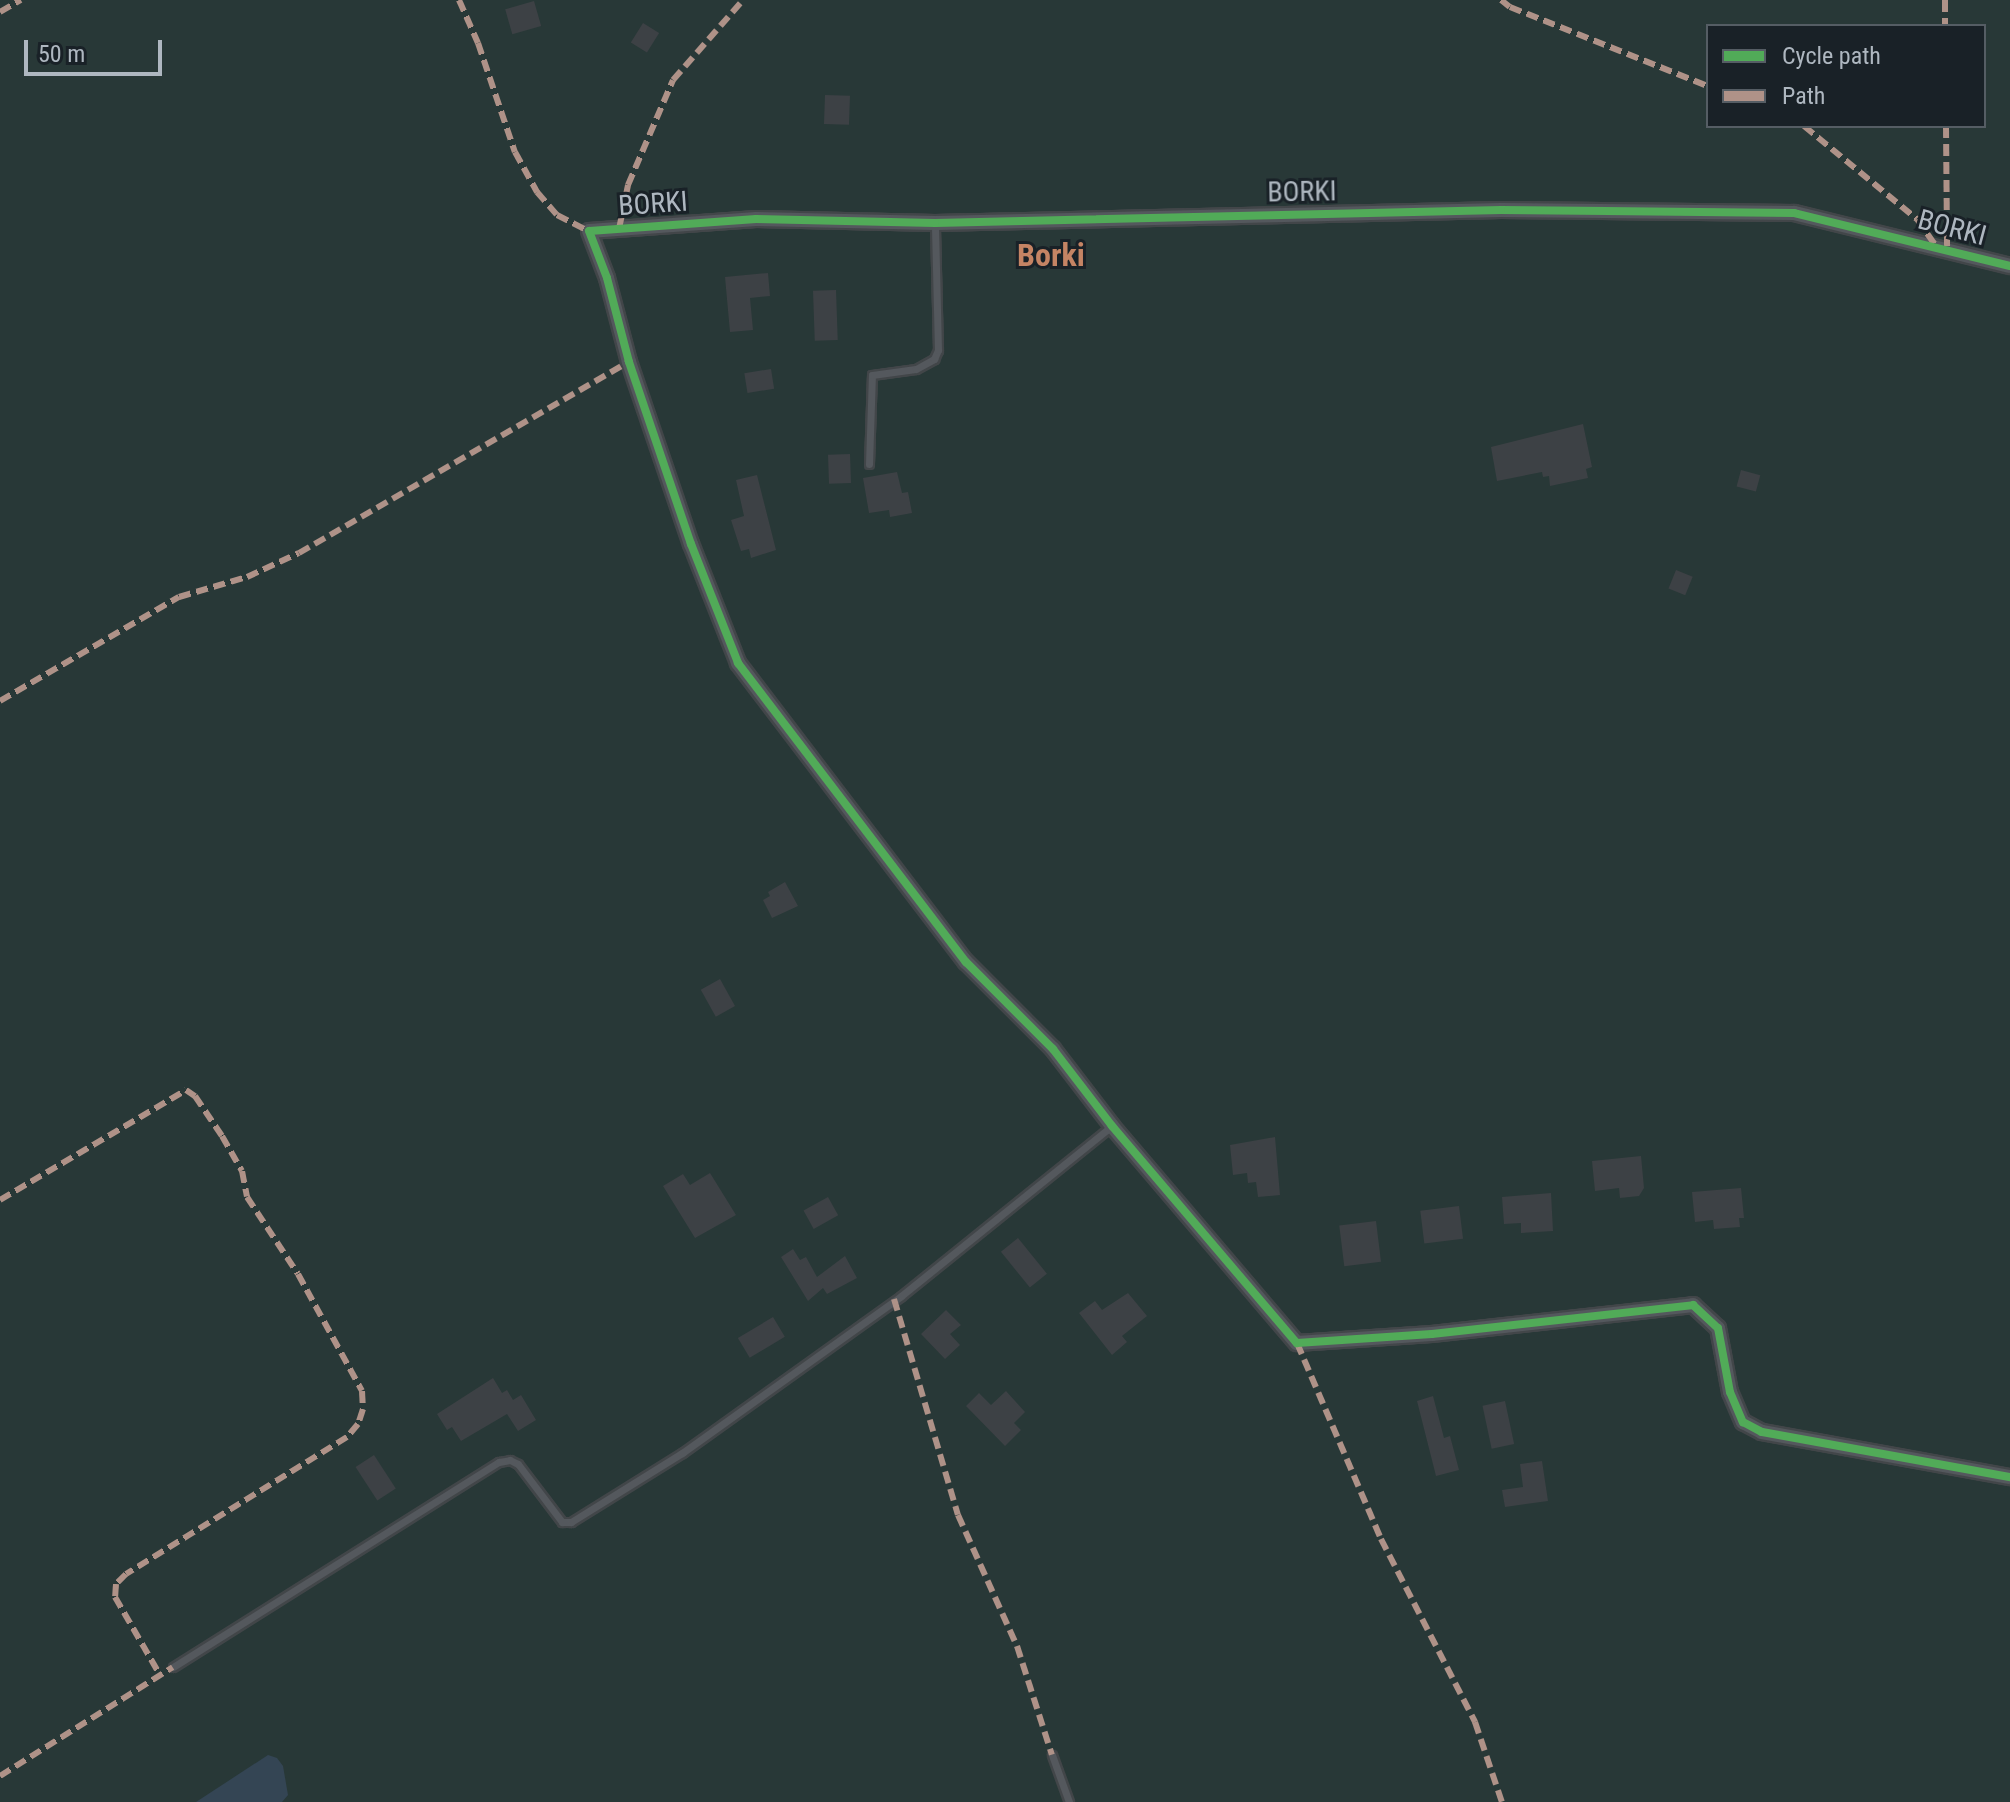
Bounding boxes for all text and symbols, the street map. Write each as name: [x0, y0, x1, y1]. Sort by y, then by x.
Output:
scale bar: [28, 24, 166, 74]
legend: [1706, 24, 1986, 128]
text: 50 m: [38, 40, 85, 68]
text: Cycle path: [1782, 42, 1881, 70]
text: Path: [1782, 82, 1825, 110]
street label: BORKI: [1267, 175, 1337, 209]
street label: BORKI: [617, 185, 689, 223]
street label: BORKI: [1914, 203, 1990, 253]
district label: Borki: [1017, 236, 1085, 274]

